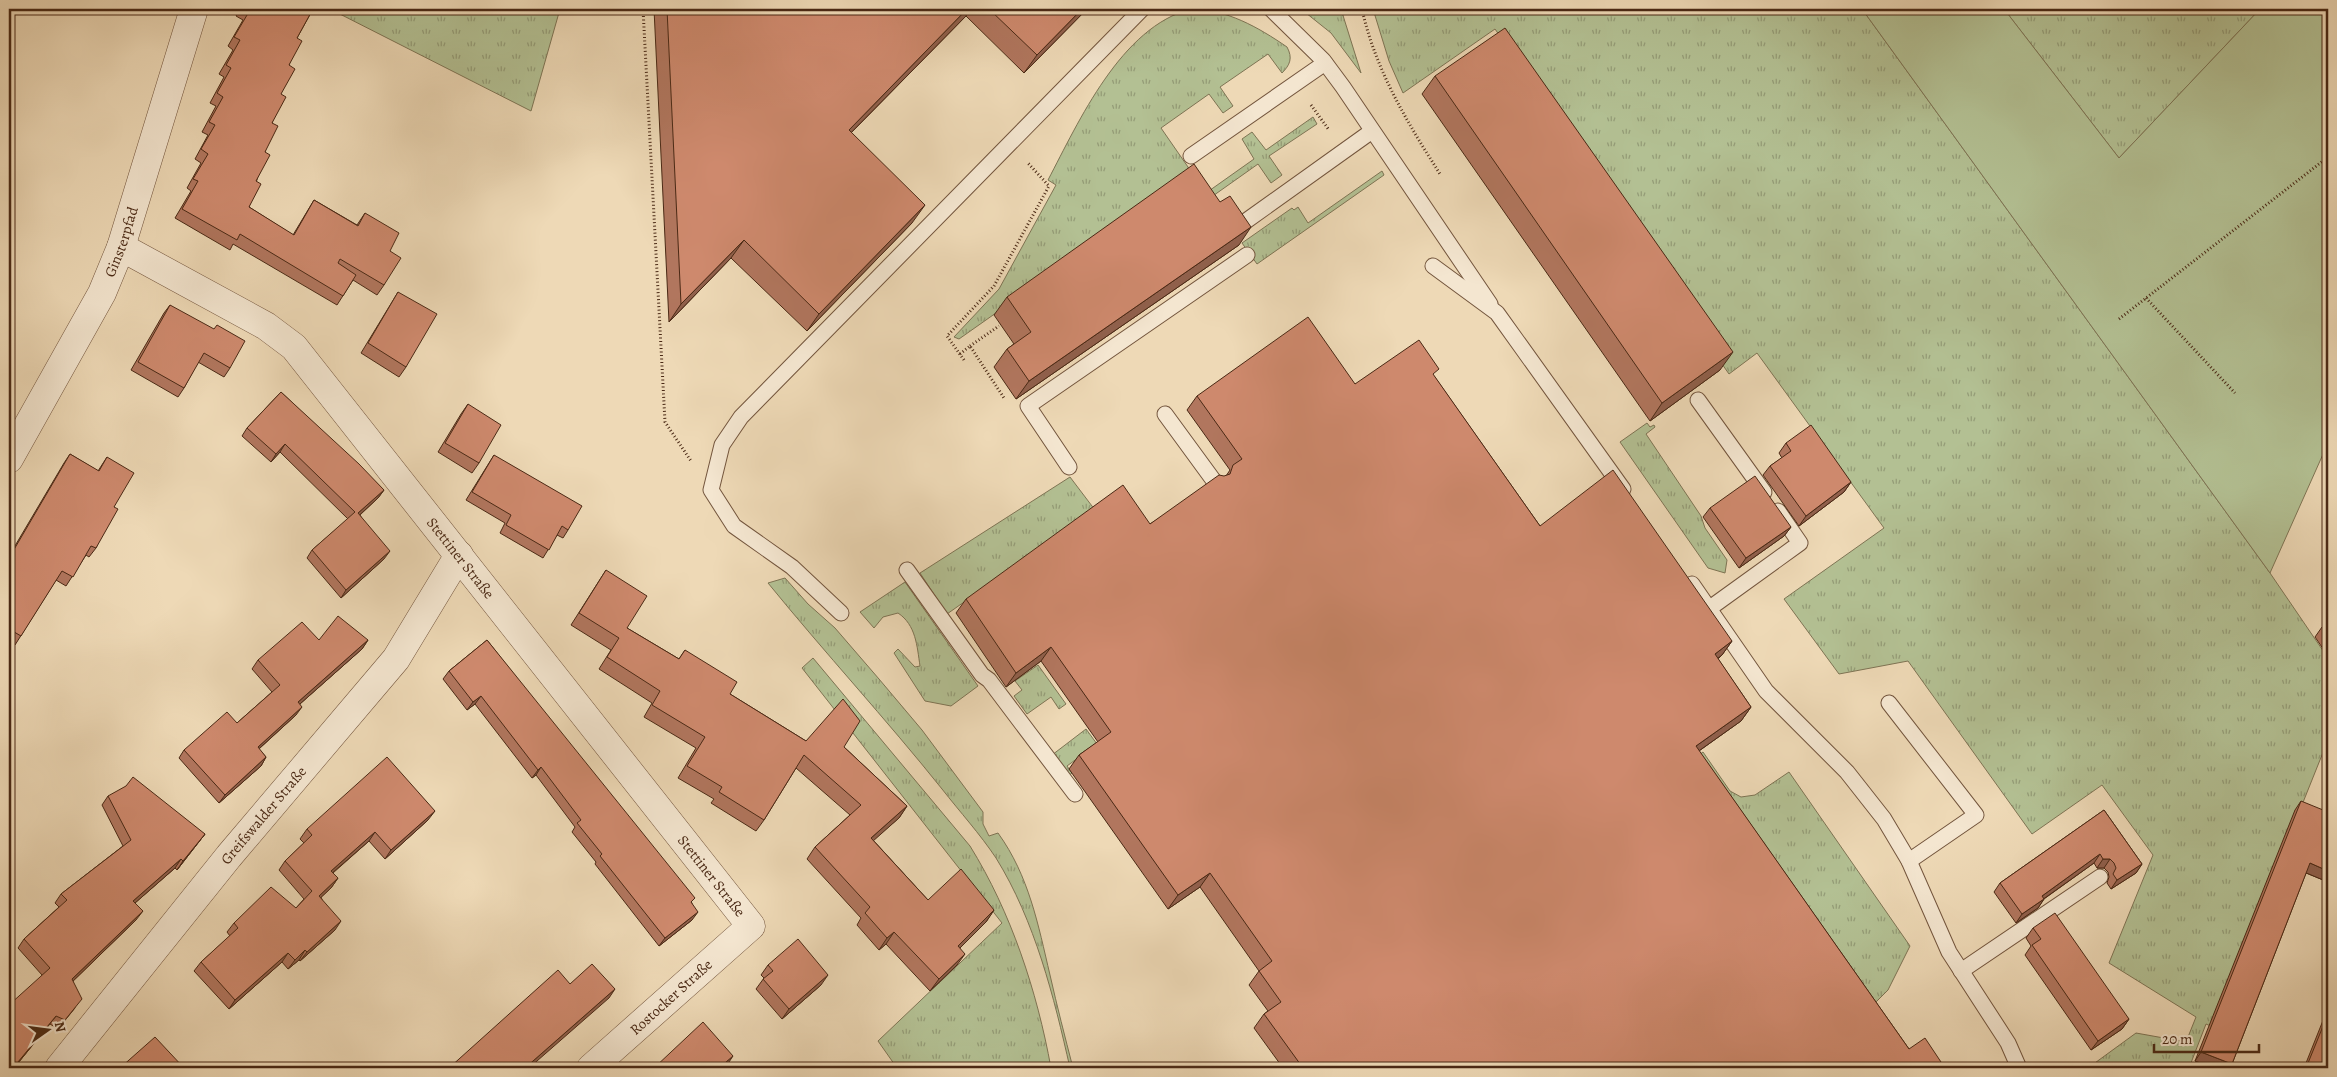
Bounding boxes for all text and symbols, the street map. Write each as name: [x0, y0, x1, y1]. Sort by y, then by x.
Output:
street label: Ginsterpfad: [100, 203, 143, 280]
street label: Stettiner Straße: [422, 513, 499, 603]
street label: Greifswalder Straße: [216, 762, 311, 869]
street label: Stettiner Straße: [673, 831, 750, 921]
street label: Rostocker Straße: [625, 954, 717, 1039]
north arrow: [22, 1004, 72, 1054]
text: N: [50, 1020, 71, 1034]
scale bar: [2154, 1022, 2260, 1054]
text: 20 m: [2162, 1029, 2193, 1049]

